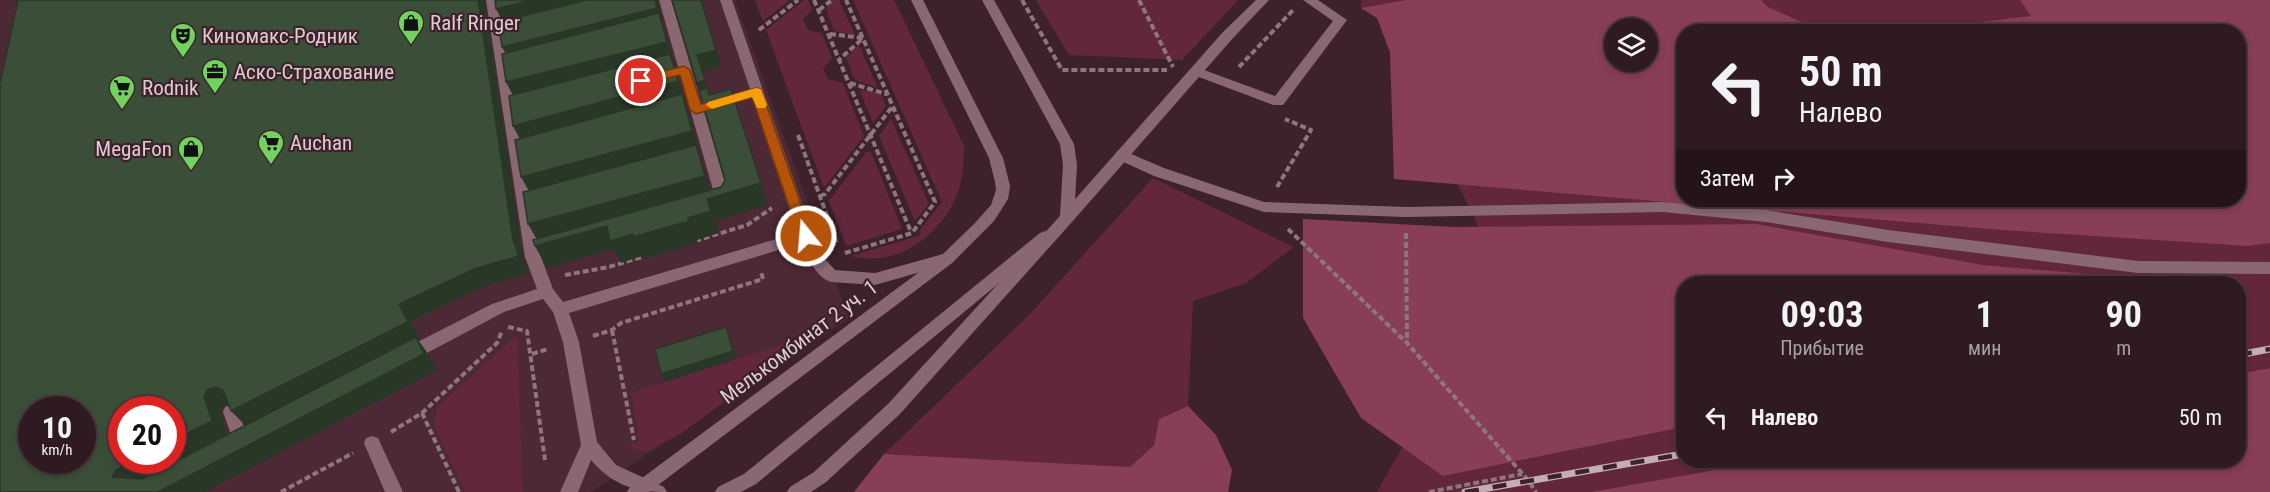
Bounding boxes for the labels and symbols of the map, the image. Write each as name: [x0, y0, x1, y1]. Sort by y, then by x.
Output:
shop icon: Ralf Ringer: [396, 8, 426, 46]
place label: Ralf Ringer: [430, 11, 520, 35]
theatre icon: Киномакс-Родник: [168, 21, 198, 59]
place label: Киномакс-Родник: [202, 24, 358, 48]
pin: [615, 55, 666, 106]
office icon: Аско-Страхование: [200, 57, 230, 95]
place label: Аско-Страхование: [234, 60, 394, 84]
supermarket icon: Rodnik: [107, 73, 137, 111]
place label: Rodnik: [142, 76, 199, 100]
supermarket icon: Auchan: [256, 128, 286, 166]
place label: Auchan: [290, 131, 352, 155]
shop icon: MegaFon: [176, 134, 206, 172]
place label: MegaFon: [95, 137, 172, 161]
position arrow: [774, 204, 838, 268]
street label: Мелькомбинат 2 уч. 1: [716, 275, 882, 409]
speed limit sign: 20: [108, 396, 186, 474]

